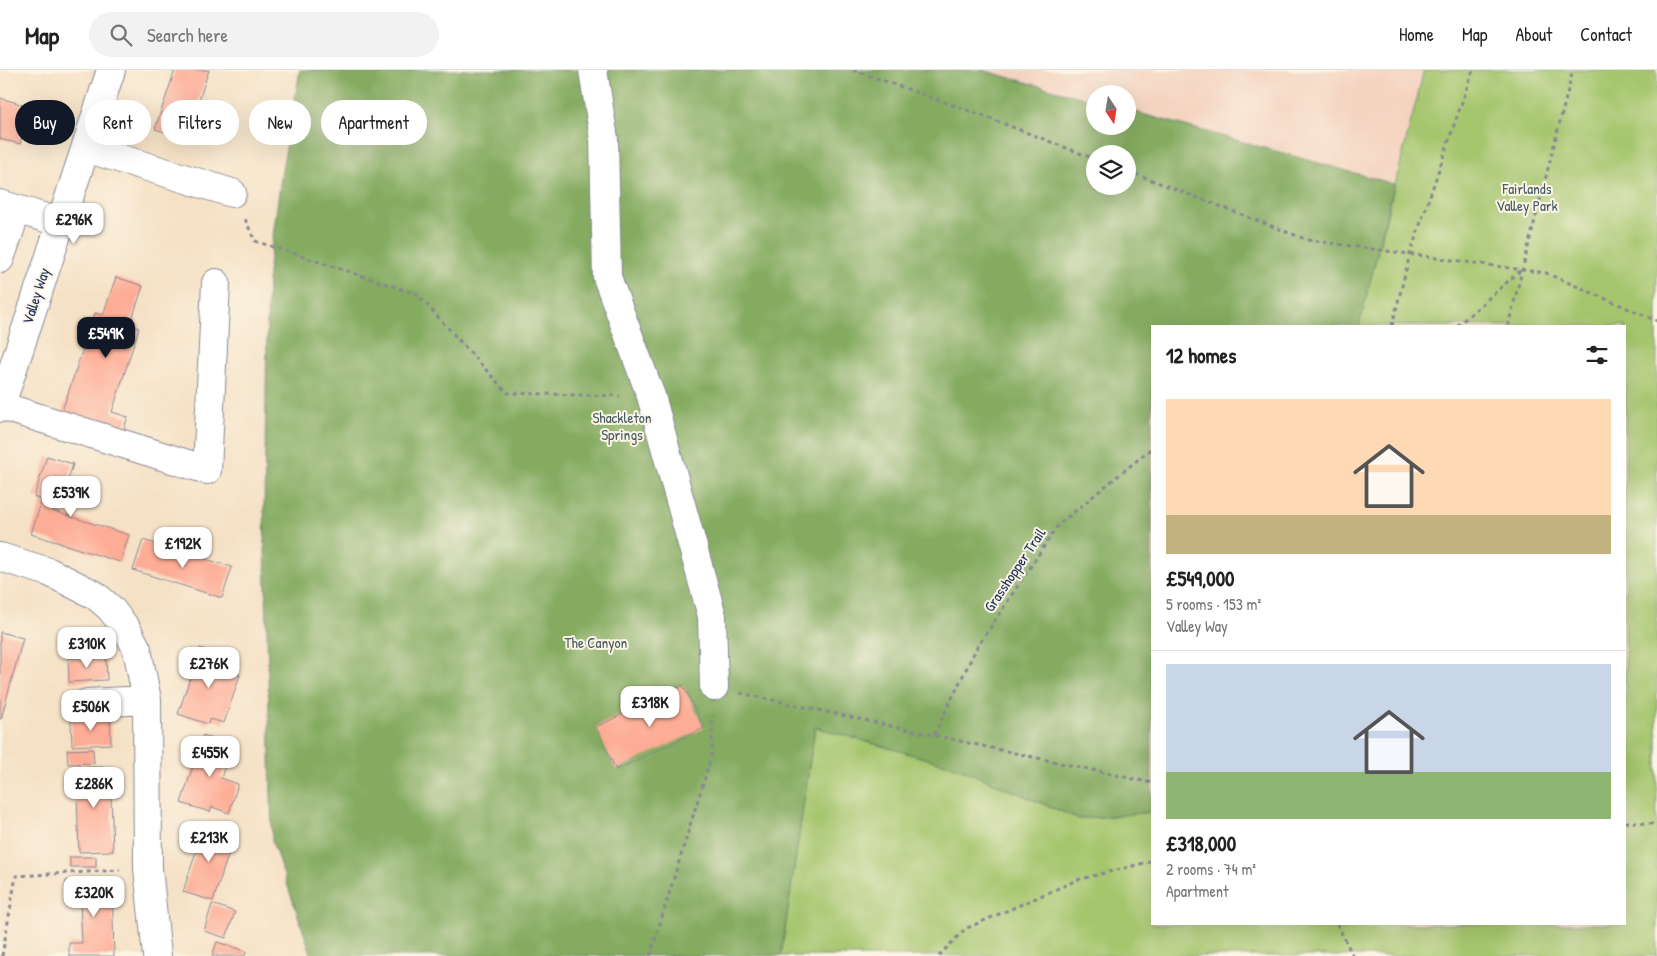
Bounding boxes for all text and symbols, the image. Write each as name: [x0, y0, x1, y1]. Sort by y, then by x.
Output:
search box: [89, 12, 439, 57]
text: Map: [25, 19, 59, 51]
icon: search: [107, 21, 135, 49]
text: Search here: [147, 22, 228, 48]
text: Home: [1399, 22, 1434, 47]
text: Map: [1462, 22, 1487, 47]
text: About: [1515, 22, 1552, 47]
text: Contact: [1580, 22, 1632, 47]
north arrow: [1086, 85, 1136, 135]
map controls: [1086, 85, 1136, 195]
chip: Buy: [15, 100, 75, 145]
chip: Rent: [85, 100, 151, 145]
chip: Filters: [161, 100, 239, 145]
chip: New: [249, 100, 311, 145]
chip: Apartment: [321, 100, 427, 145]
button: layers: [1086, 145, 1136, 195]
park label: Fairlands Valley Park: [1496, 178, 1558, 216]
pin: £296K: [39, 202, 109, 245]
text: £296K: [56, 208, 92, 230]
street label: Valley Way: [17, 265, 54, 327]
pin: £549K: [71, 316, 141, 359]
text: £549K: [88, 322, 124, 344]
text: 12 homes: [1166, 341, 1236, 370]
icon: filters: [1583, 341, 1611, 369]
park label: Shackleton Springs: [592, 407, 652, 445]
icon: home: [1344, 431, 1434, 521]
pin: £539K: [36, 476, 106, 518]
text: £539K: [53, 481, 89, 503]
street label: Grasshopper Trail: [979, 524, 1050, 616]
pin: £192K: [148, 526, 218, 569]
text: £192K: [165, 532, 201, 554]
text: £549,000: [1166, 564, 1234, 593]
text: 5 rooms · 153 m²: [1166, 593, 1261, 615]
text: Valley Way: [1166, 615, 1228, 637]
pin: £310K: [52, 626, 122, 669]
text: £310K: [68, 632, 106, 654]
park label: The Canyon: [565, 632, 628, 653]
pin: £276K: [174, 646, 244, 689]
text: £276K: [190, 652, 228, 674]
pin: £318K: [615, 686, 685, 728]
pin: £506K: [56, 690, 126, 732]
text: £318K: [631, 691, 669, 713]
text: £506K: [72, 695, 110, 717]
icon: home: [1344, 697, 1434, 787]
pin: £455K: [175, 736, 245, 778]
text: £455K: [192, 741, 228, 763]
pin: £286K: [59, 766, 129, 809]
text: £286K: [75, 772, 113, 794]
pin: £213K: [174, 820, 244, 863]
text: £213K: [190, 826, 228, 848]
text: £318,000: [1166, 829, 1236, 858]
text: 2 rooms · 74 m²: [1166, 858, 1256, 880]
pin: £320K: [59, 876, 129, 918]
text: Apartment: [1166, 880, 1229, 902]
text: £320K: [75, 881, 114, 903]

